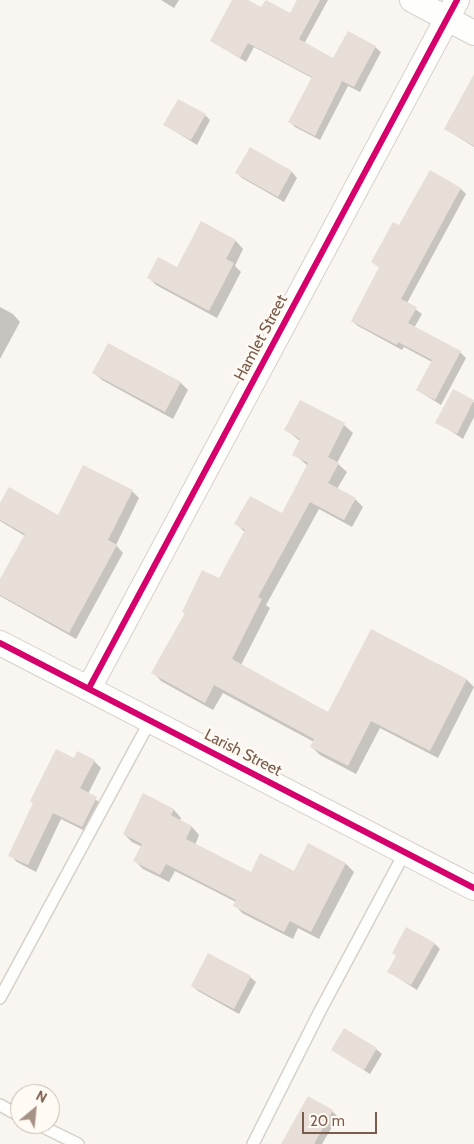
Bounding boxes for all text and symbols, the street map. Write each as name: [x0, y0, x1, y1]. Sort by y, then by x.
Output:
street label: Hamlet Street: [230, 292, 292, 384]
street label: Larish Street: [201, 725, 285, 781]
north arrow: [10, 1084, 60, 1134]
text: N: [33, 1086, 50, 1107]
scale bar: [304, 1102, 379, 1134]
text: 20 m: [310, 1112, 345, 1130]

